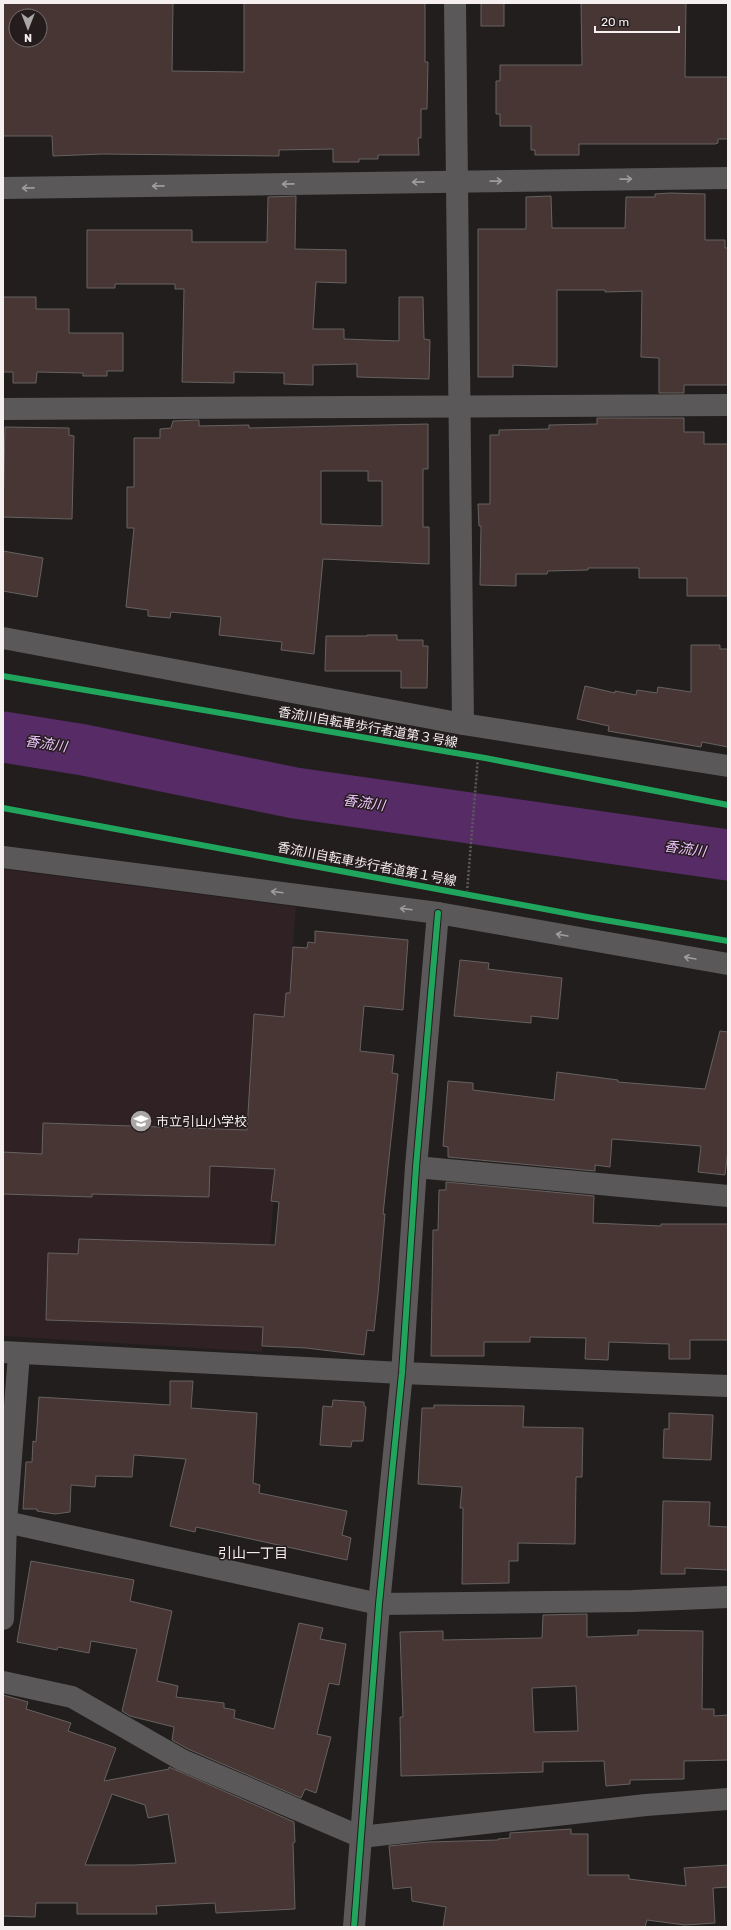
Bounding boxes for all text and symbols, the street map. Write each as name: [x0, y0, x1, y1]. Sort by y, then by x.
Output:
north arrow: [8, 8, 48, 48]
scale bar: [595, 8, 679, 34]
text: 20 m: [601, 15, 629, 29]
text: N: [24, 31, 32, 44]
one-way arrow: [619, 175, 632, 183]
one-way arrow: [489, 177, 502, 185]
one-way arrow: [412, 178, 425, 186]
one-way arrow: [282, 180, 295, 188]
one-way arrow: [152, 182, 165, 190]
one-way arrow: [22, 184, 35, 191]
street label: 香流川自転車歩行者道第３号線: [277, 704, 459, 750]
water label: 香流川: [24, 732, 70, 756]
water label: 香流川: [342, 792, 388, 815]
water label: 香流川: [663, 838, 709, 861]
street label: 香流川自転車歩行者道第１号線: [276, 839, 458, 889]
one-way arrow: [271, 888, 284, 896]
one-way arrow: [400, 905, 413, 913]
one-way arrow: [556, 931, 569, 939]
one-way arrow: [683, 953, 696, 961]
school or university icon: 市立引山小学校: [128, 1108, 154, 1134]
place label: 市立引山小学校: [156, 1114, 247, 1129]
district label: 引山一丁目: [218, 1545, 288, 1562]

